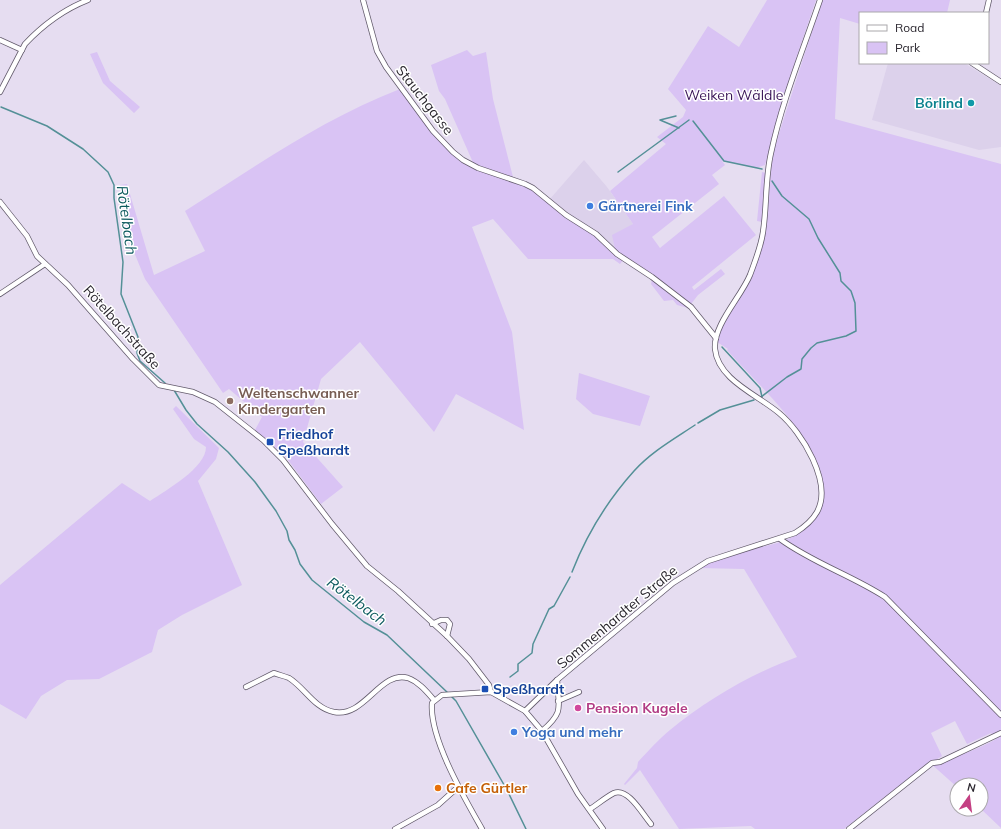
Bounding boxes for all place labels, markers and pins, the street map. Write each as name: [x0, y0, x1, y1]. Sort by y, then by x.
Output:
place label: Börlind: [915, 94, 963, 112]
marker: Börlind: [966, 98, 976, 108]
place label: Gärtnerei Fink: [598, 197, 693, 215]
marker: Gärtnerei Fink: [585, 201, 595, 211]
place label: Weltenschwanner Kindergarten: [238, 384, 359, 418]
marker: Weltenschwanner Kindergarten: [225, 396, 235, 406]
place label: Friedhof Speßhardt: [278, 425, 350, 459]
marker: Friedhof Speßhardt: [265, 437, 275, 447]
place label: Speßhardt: [493, 680, 565, 698]
marker: Speßhardt: [480, 684, 490, 694]
place label: Pension Kugele: [586, 699, 688, 717]
marker: Pension Kugele: [573, 703, 583, 713]
place label: Yoga und mehr: [521, 723, 623, 741]
marker: Yoga und mehr: [509, 727, 519, 737]
place label: Cafe Gürtler: [446, 779, 528, 797]
marker: Cafe Gürtler: [433, 783, 443, 793]

